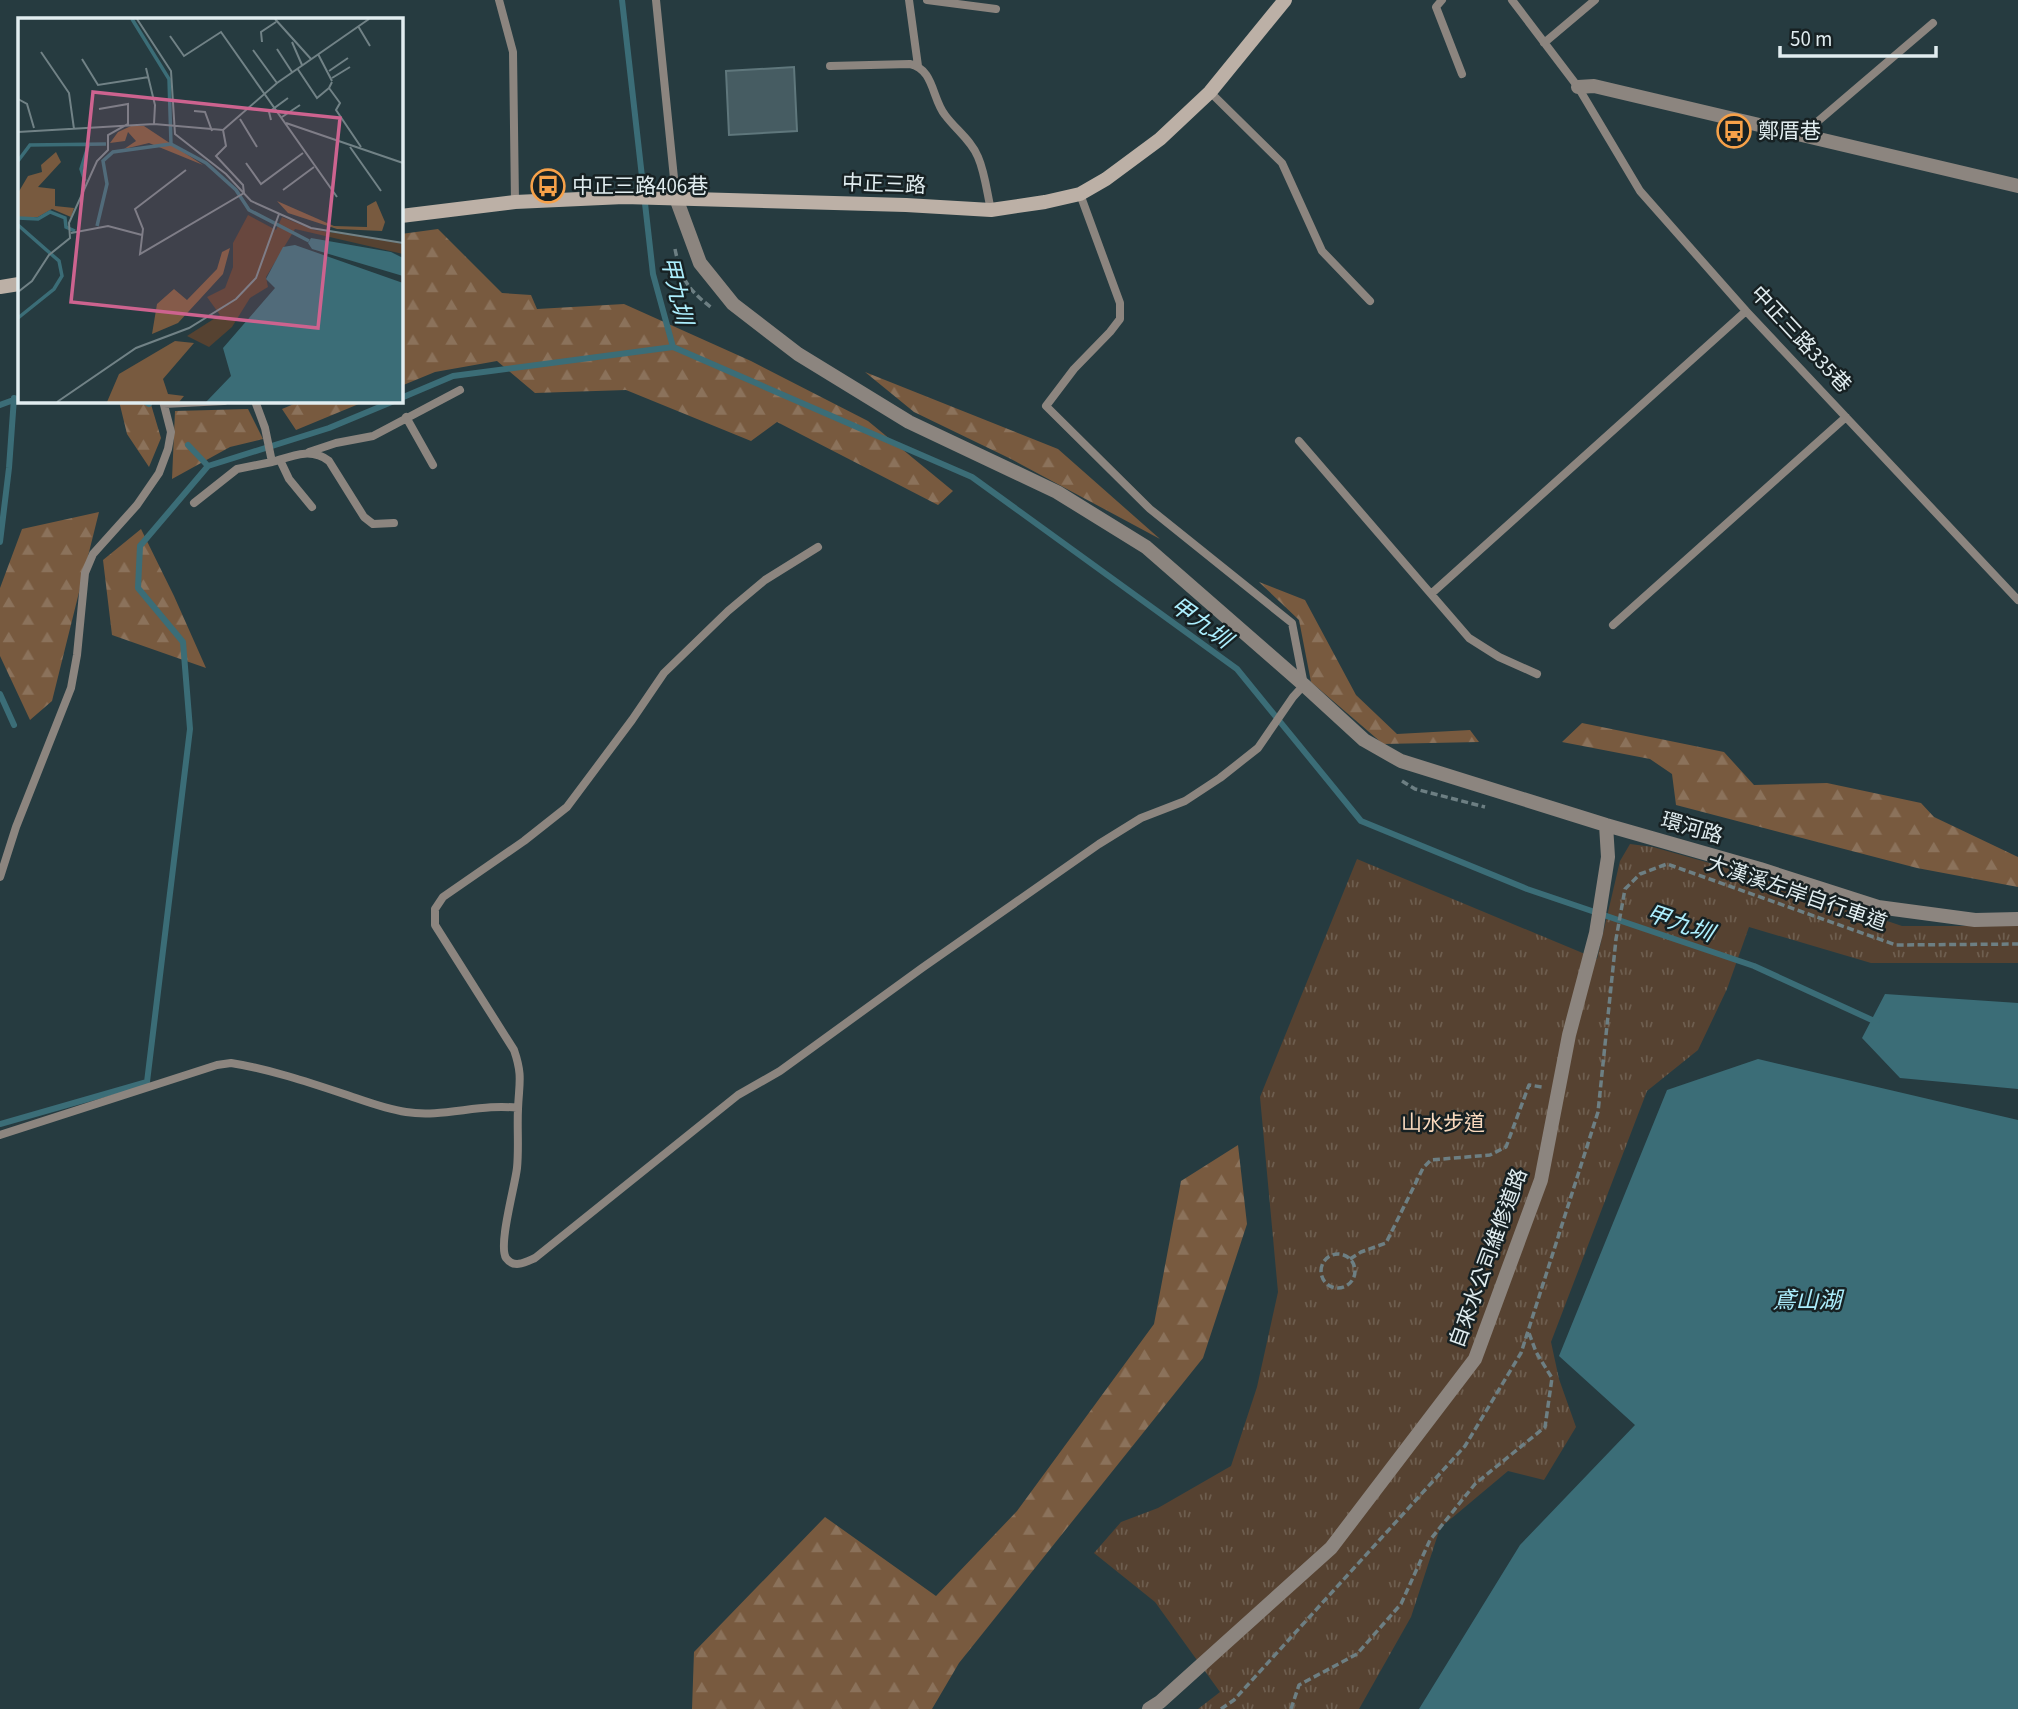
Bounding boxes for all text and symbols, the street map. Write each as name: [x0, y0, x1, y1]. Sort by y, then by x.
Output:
scale bar: [1780, 14, 1936, 58]
inset map: [18, 18, 402, 402]
text: 50 m: [1790, 24, 1832, 54]
bus stop icon: 鄭厝巷: [1715, 112, 1753, 150]
place label: 鄭厝巷: [1758, 116, 1821, 146]
bus stop icon: 中正三路406巷: [529, 167, 567, 205]
street label: 中正三路: [842, 168, 926, 200]
place label: 中正三路406巷: [572, 171, 708, 201]
water label: 甲九圳: [653, 253, 701, 330]
street label: 中正三路335巷: [1744, 279, 1858, 399]
water label: 甲九圳: [1163, 589, 1241, 658]
street label: 環河路: [1658, 805, 1726, 851]
street label: 大漢溪左岸自行車道: [1703, 848, 1891, 938]
water label: 甲九圳: [1642, 897, 1721, 951]
park label: 山水步道: [1401, 1108, 1485, 1138]
street label: 自來水公司維修道路: [1442, 1164, 1534, 1352]
water label: 鳶山湖: [1773, 1284, 1845, 1317]

